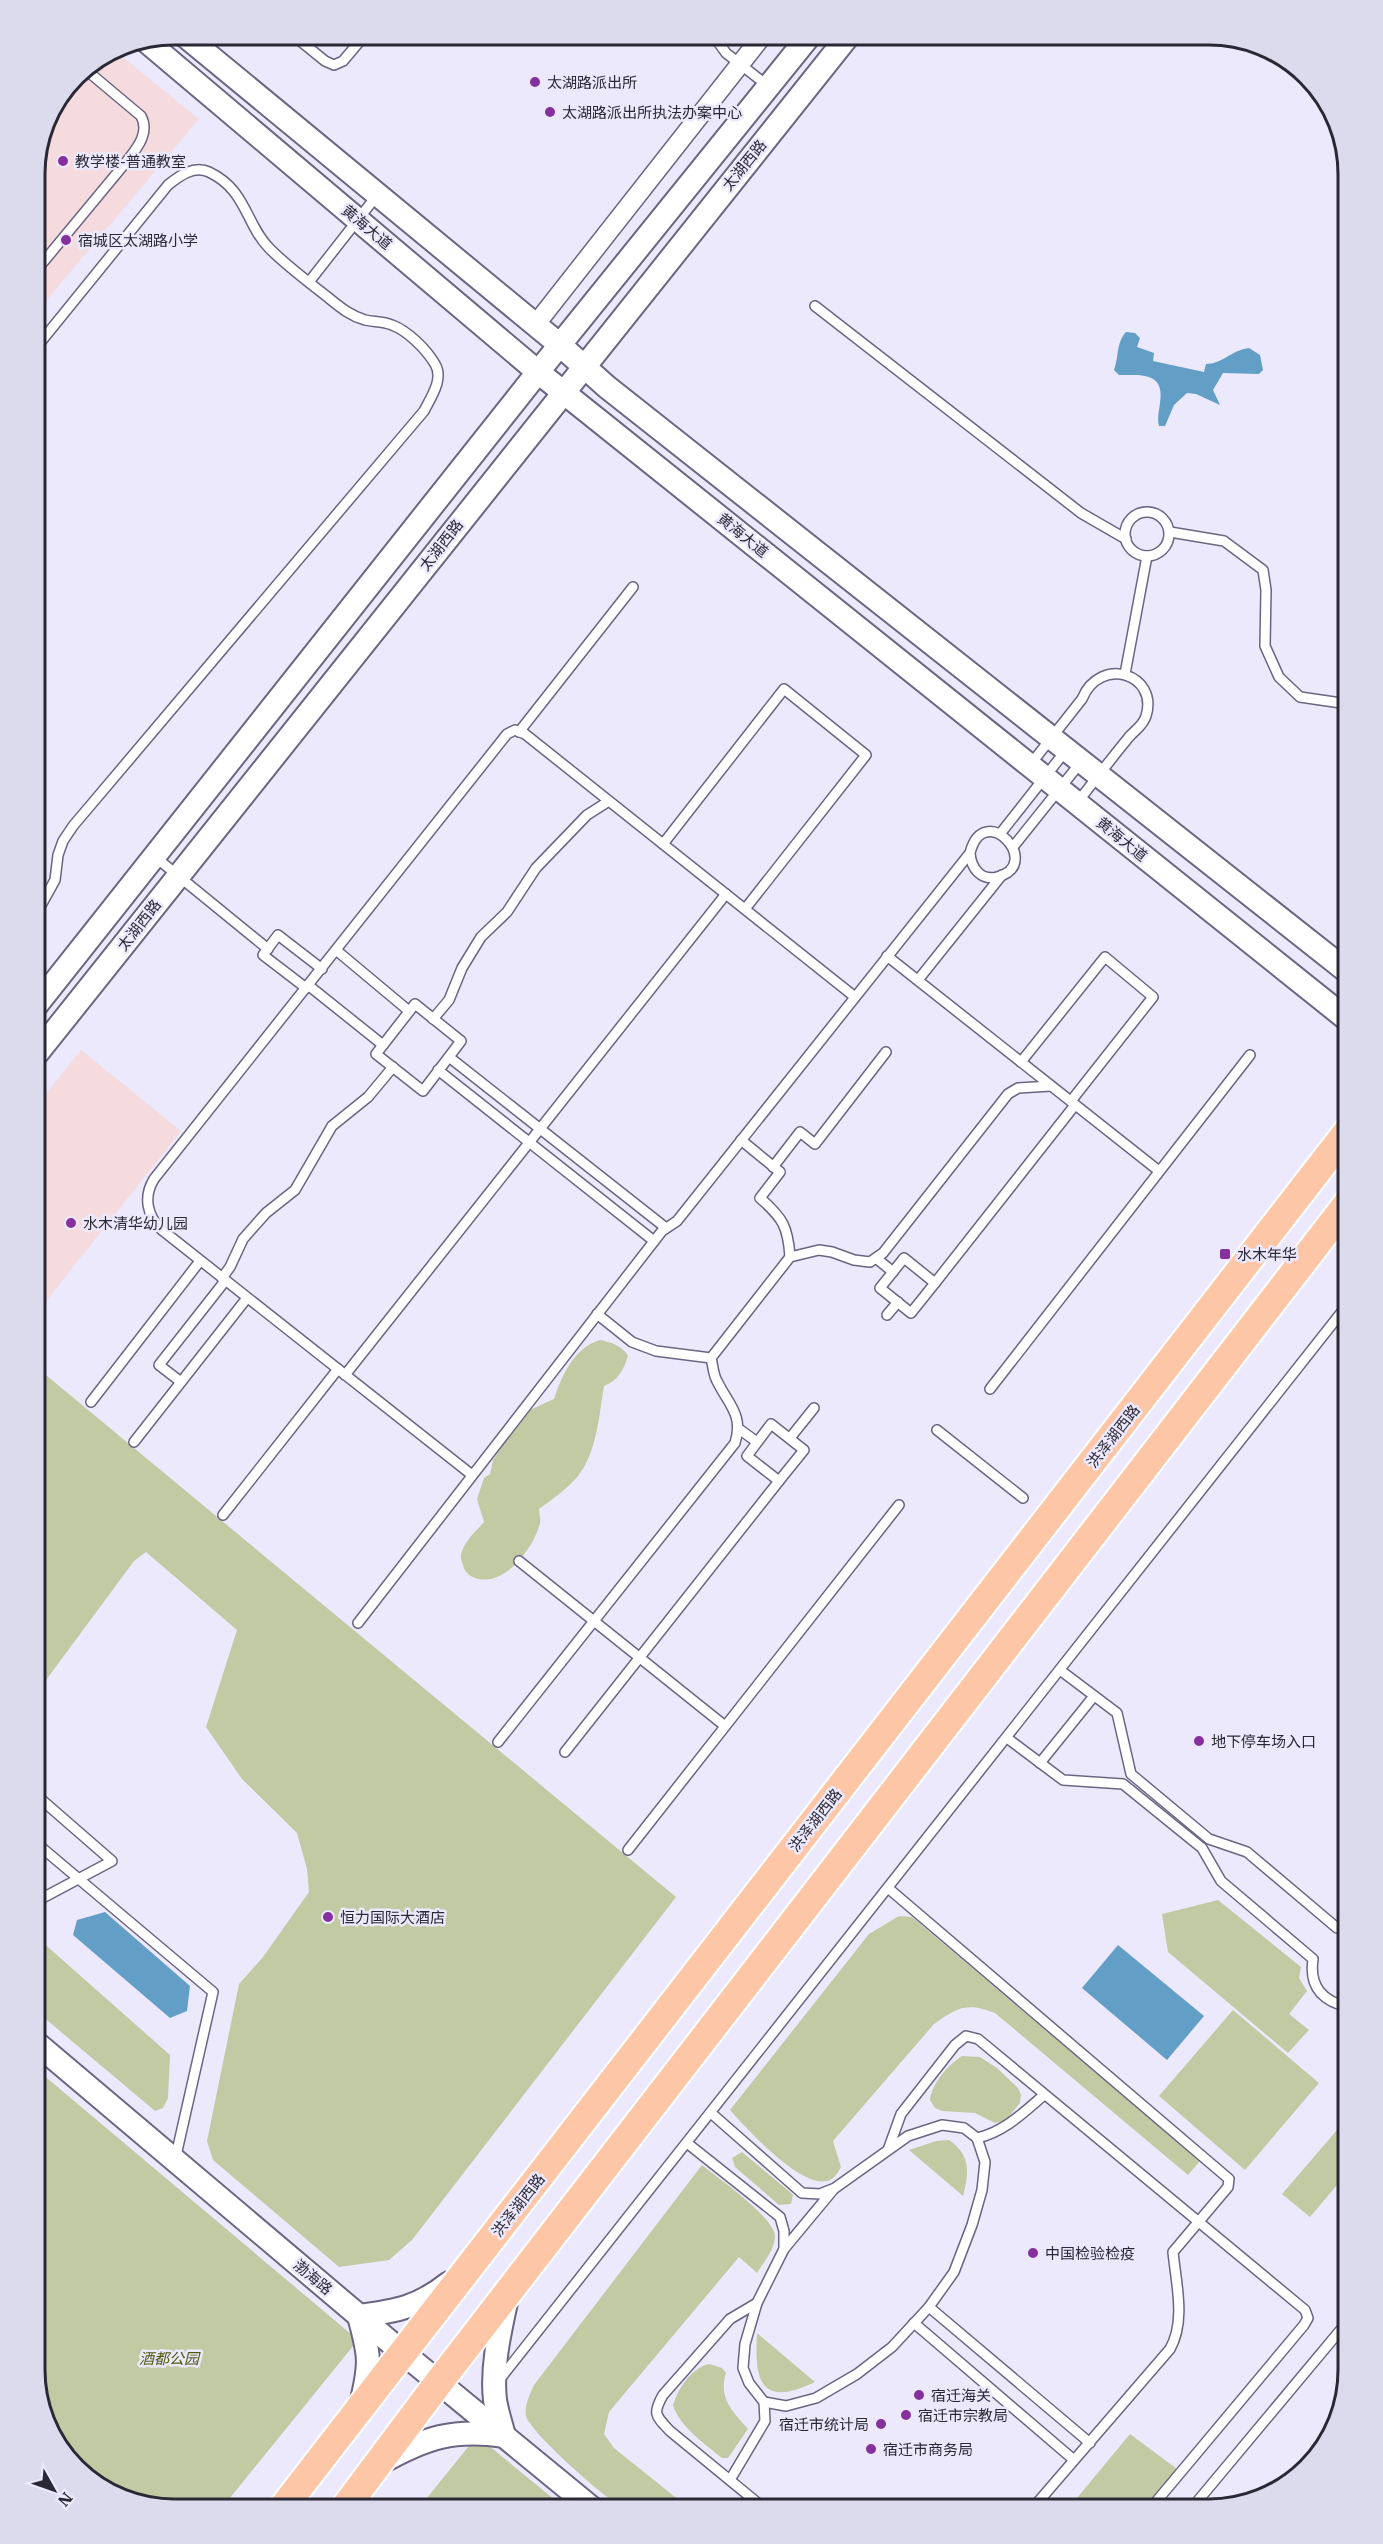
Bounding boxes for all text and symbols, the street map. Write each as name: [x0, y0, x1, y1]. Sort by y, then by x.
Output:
place label: 太湖路派出所: [547, 73, 637, 92]
marker: 太湖路派出所: [528, 75, 542, 89]
place label: 太湖路派出所执法办案中心: [562, 103, 742, 122]
marker: 太湖路派出所执法办案中心: [543, 105, 557, 119]
street label: 太湖西路: [718, 136, 770, 194]
place label: 教学楼-普通教室: [75, 152, 186, 171]
marker: 教学楼-普通教室: [56, 154, 70, 168]
street label: 黄海大道: [338, 200, 396, 254]
place label: 宿城区太湖路小学: [78, 231, 198, 250]
marker: 宿城区太湖路小学: [59, 233, 73, 247]
street label: 黄海大道: [714, 509, 772, 561]
street label: 太湖西路: [415, 516, 467, 574]
street label: 黄海大道: [1093, 813, 1151, 865]
street label: 太湖西路: [113, 896, 165, 954]
place label: 水木清华幼儿园: [83, 1214, 188, 1233]
marker: 水木清华幼儿园: [64, 1216, 78, 1230]
place label: 水木年华: [1237, 1245, 1297, 1264]
marker: 水木年华: [1218, 1247, 1232, 1261]
street label: 洪泽湖西路: [1082, 1401, 1144, 1471]
place label: 地下停车场入口: [1211, 1732, 1316, 1751]
marker: 地下停车场入口: [1192, 1734, 1206, 1748]
street label: 洪泽湖西路: [784, 1785, 846, 1855]
place label: 恒力国际大酒店: [340, 1908, 445, 1927]
marker: 恒力国际大酒店: [321, 1910, 335, 1924]
street label: 洪泽湖西路: [487, 2170, 549, 2240]
place label: 中国检验检疫: [1045, 2244, 1135, 2263]
marker: 中国检验检疫: [1026, 2246, 1040, 2260]
street label: 渤海路: [290, 2255, 336, 2299]
park label: 酒都公园: [139, 2349, 201, 2368]
place label: 宿迁海关: [931, 2386, 991, 2405]
marker: 宿迁海关: [912, 2388, 926, 2402]
place label: 宿迁市宗教局: [918, 2406, 1008, 2425]
marker: 宿迁市宗教局: [899, 2408, 913, 2422]
place label: 宿迁市统计局: [779, 2415, 869, 2434]
marker: 宿迁市统计局: [874, 2417, 888, 2431]
place label: 宿迁市商务局: [883, 2440, 973, 2459]
marker: 宿迁市商务局: [864, 2442, 878, 2456]
north arrow: [24, 2460, 84, 2520]
text: N: [54, 2488, 77, 2511]

